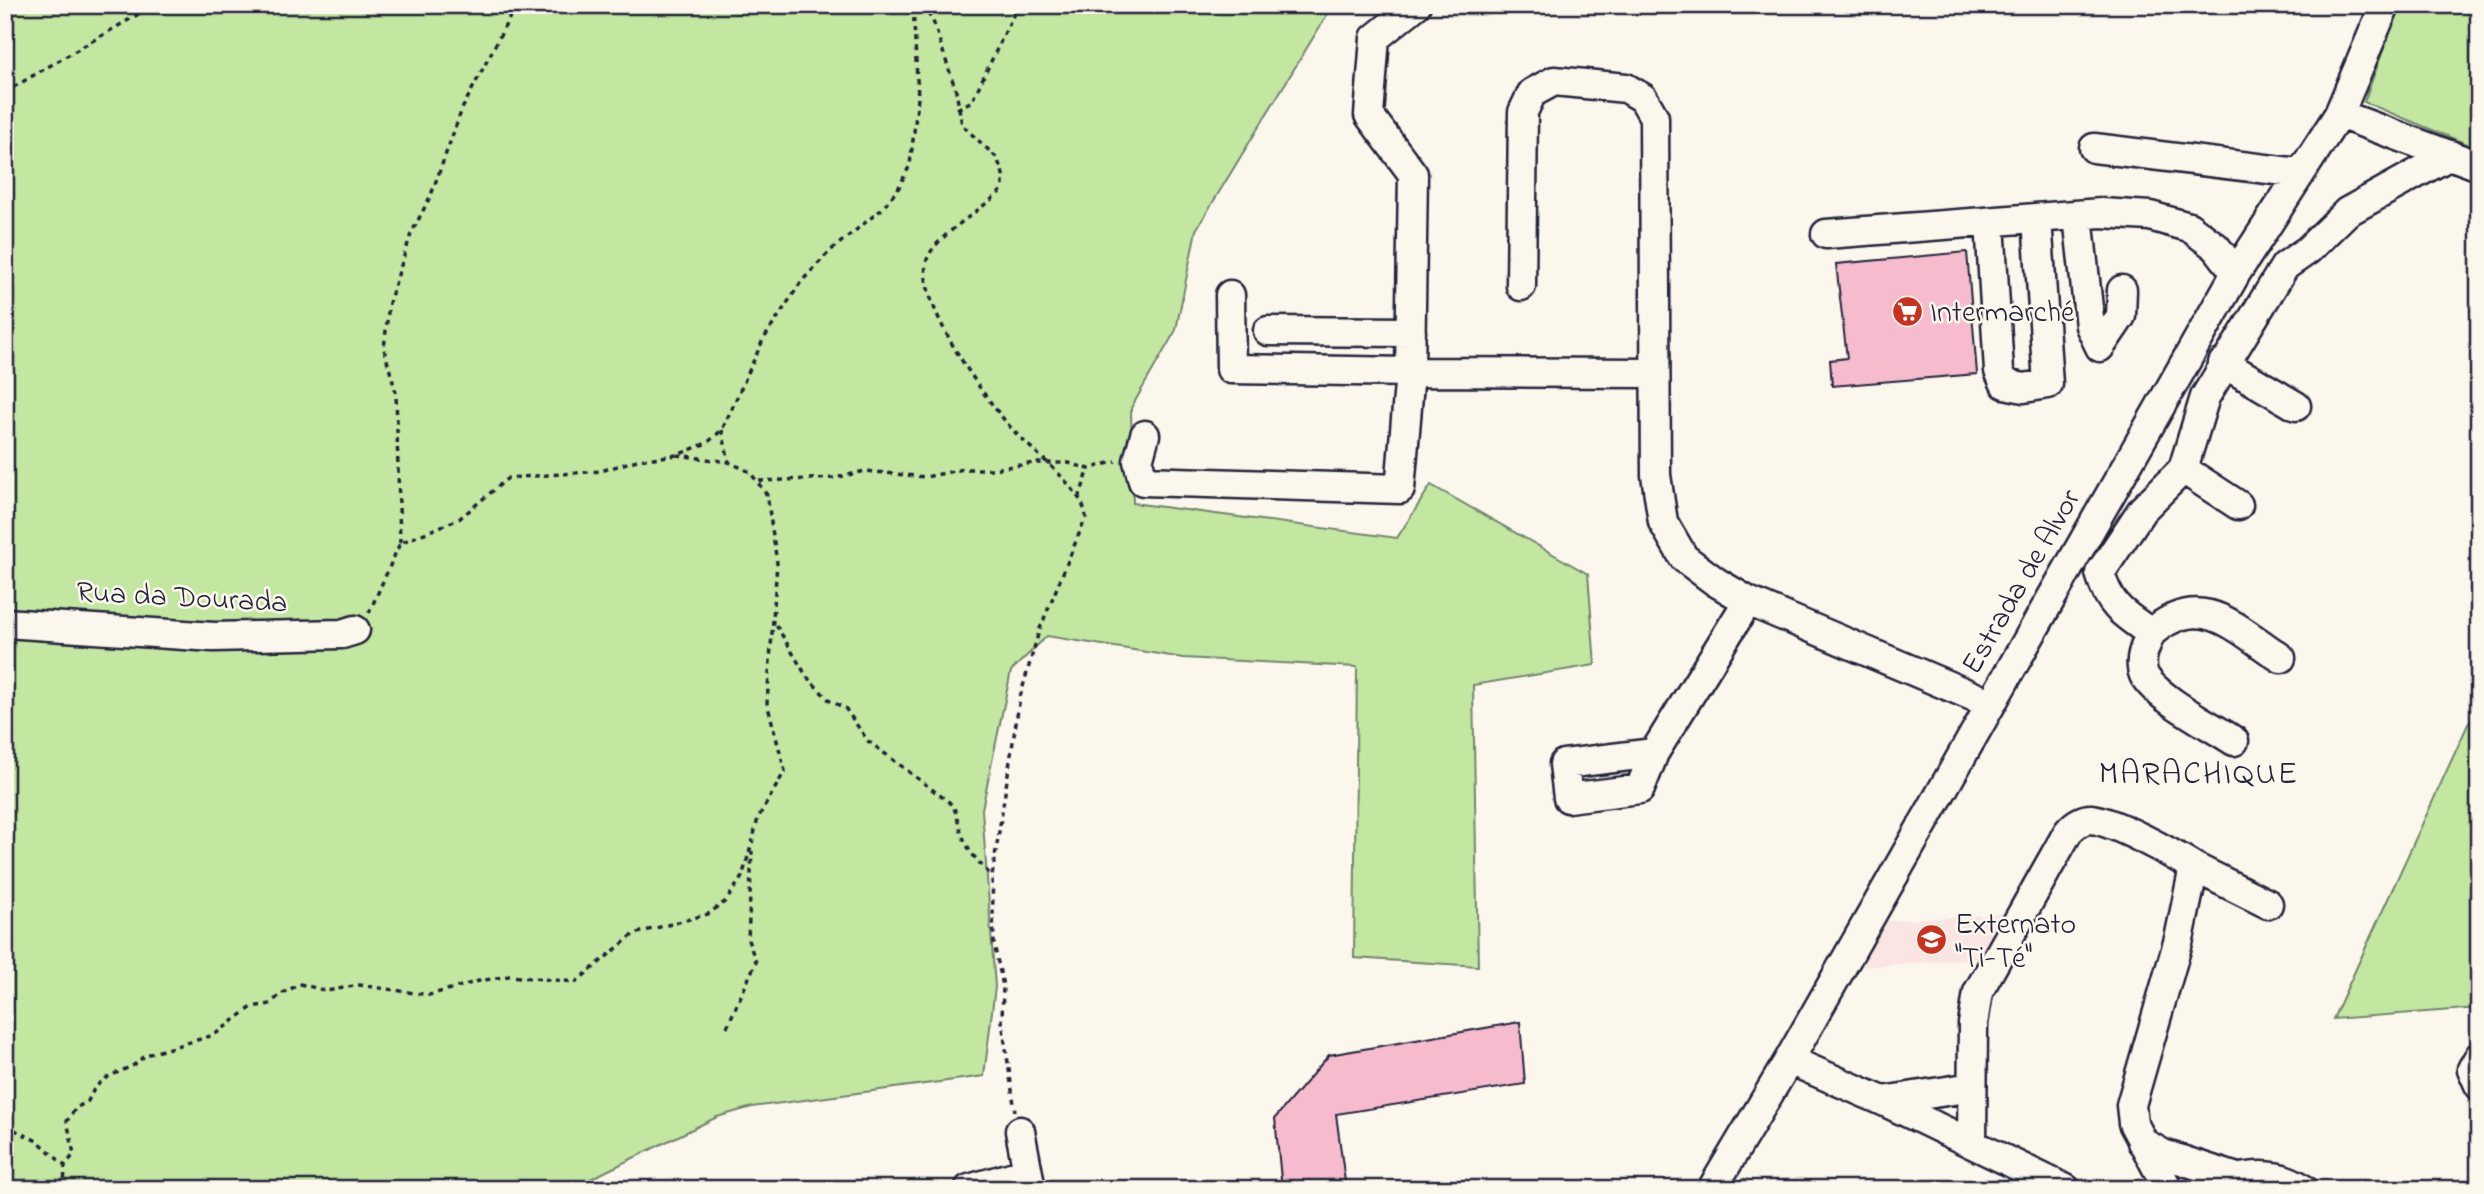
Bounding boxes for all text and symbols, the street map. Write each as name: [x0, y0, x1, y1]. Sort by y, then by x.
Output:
place label: Intermarché: [1930, 292, 2075, 336]
supermarket icon: Intermarché: [1890, 294, 1924, 328]
street label: Estrada de Alvor: [1952, 481, 2094, 683]
street label: Rua da Dourada: [75, 572, 288, 626]
district label: MARACHIQUE: [2099, 752, 2299, 799]
place label: Externato "Ti-Té": [1955, 904, 2076, 982]
school or university icon: Externato "Ti-Té": [1915, 923, 1949, 957]

